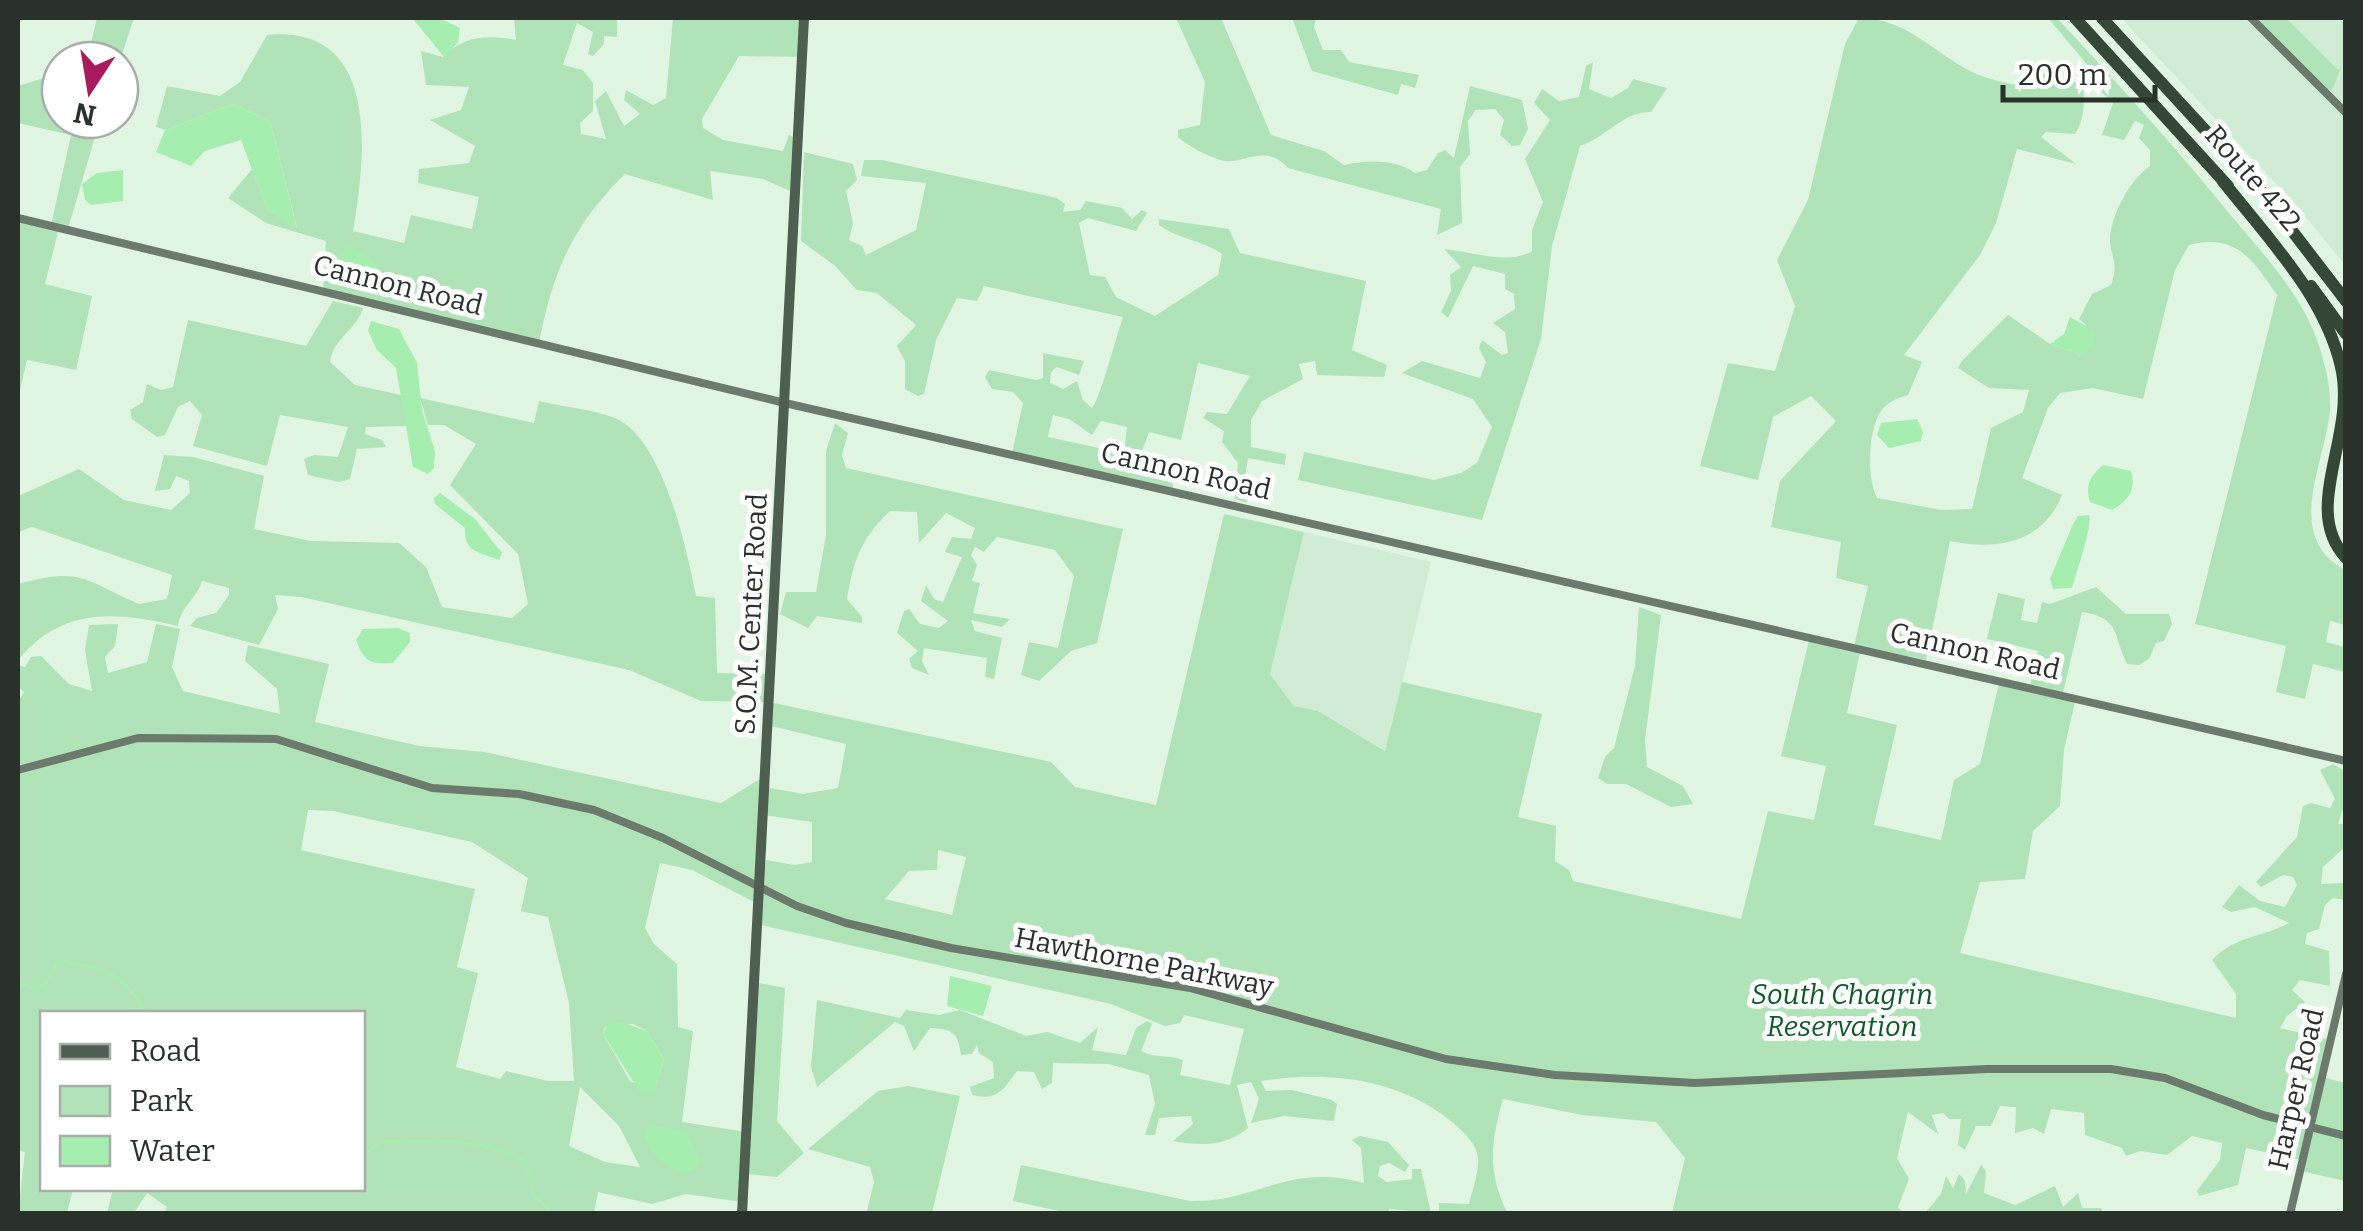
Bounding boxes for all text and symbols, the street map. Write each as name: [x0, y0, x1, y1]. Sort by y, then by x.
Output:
north arrow: [40, 40, 140, 140]
scale bar: [2003, 40, 2156, 102]
text: 200 m: [2018, 57, 2108, 93]
text: N: [71, 96, 99, 132]
street label: Route 422: [2198, 119, 2308, 237]
street label: Cannon Road: [310, 248, 486, 322]
street label: Cannon Road: [1098, 435, 1274, 507]
street label: S.O.M. Center Road: [728, 492, 774, 736]
street label: Cannon Road: [1887, 615, 2063, 687]
street label: Hawthorne Parkway: [1012, 921, 1276, 1003]
park label: South Chagrin Reservation: [1751, 978, 1933, 1043]
street label: Harper Road: [2261, 1005, 2331, 1173]
legend: [40, 1011, 365, 1191]
text: Road: [130, 1033, 201, 1069]
text: Park: [130, 1083, 193, 1119]
text: Water: [130, 1133, 215, 1169]

